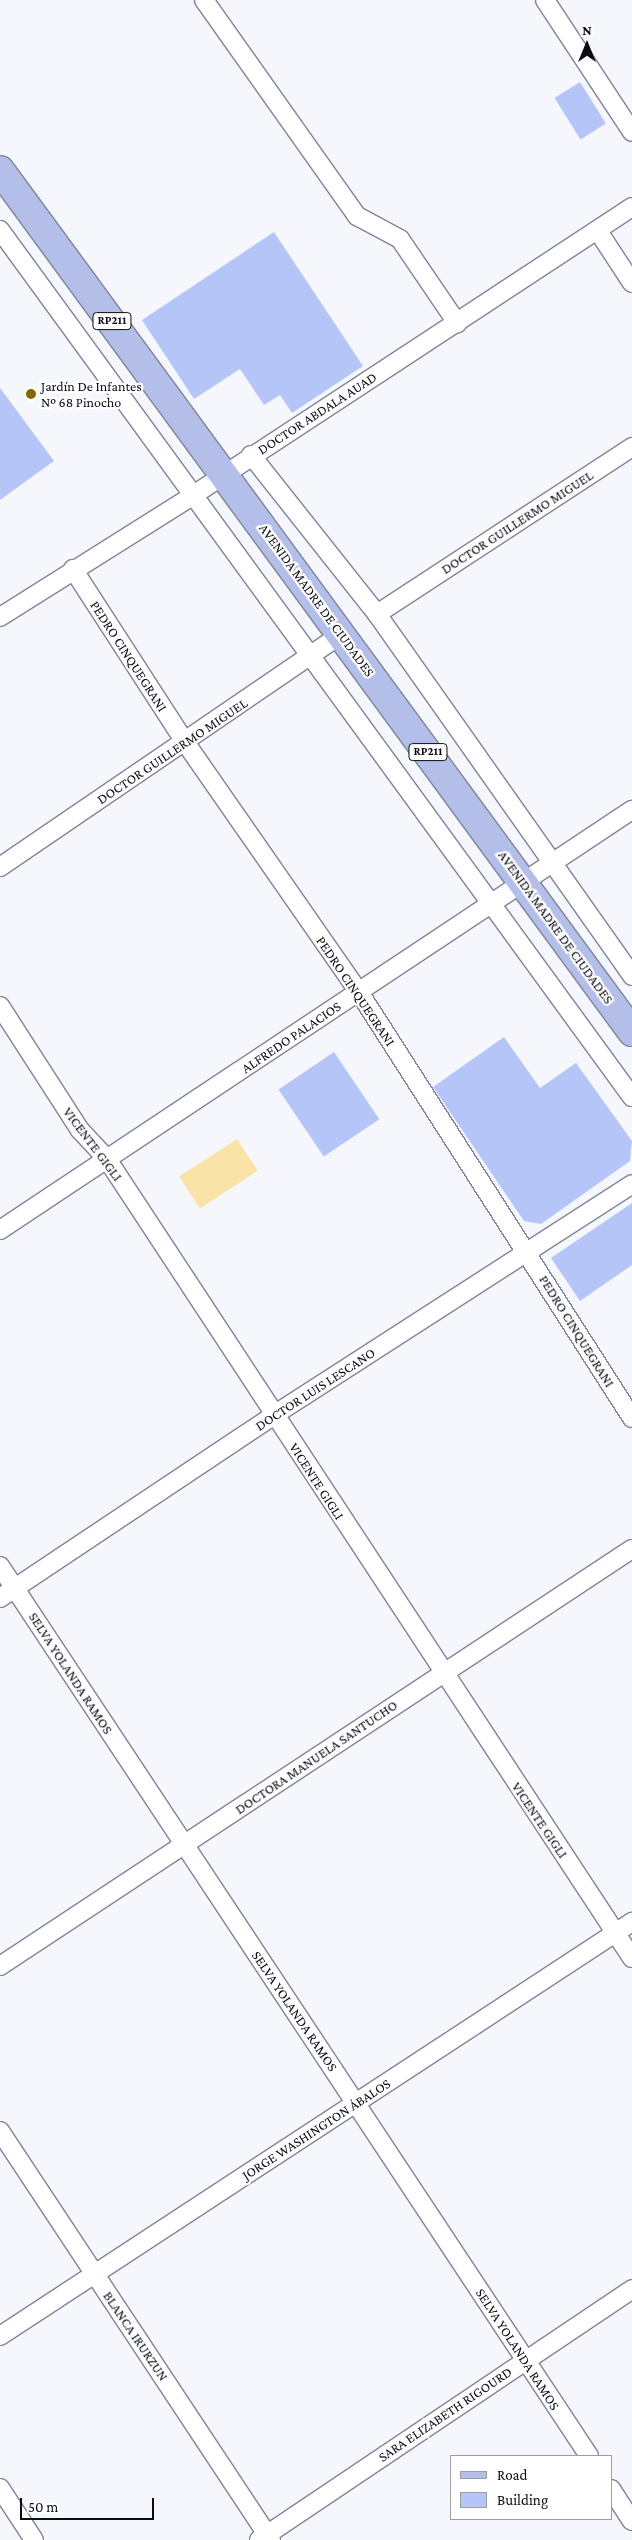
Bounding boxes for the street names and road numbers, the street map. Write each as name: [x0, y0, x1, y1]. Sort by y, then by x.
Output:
road number: RP211: [92, 312, 132, 331]
street label: DOCTOR ABDALA AUAD: [254, 368, 380, 458]
street label: DOCTOR GUILLERMO MIGUEL: [438, 467, 596, 577]
street label: AVENIDA MADRE DE CIUDADES: [256, 520, 378, 680]
street label: PEDRO CINQUEGRANI: [87, 597, 171, 715]
street label: DOCTOR GUILLERMO MIGUEL: [94, 694, 250, 808]
road number: RP211: [408, 742, 448, 762]
street label: AVENIDA MADRE DE CIUDADES: [495, 847, 617, 1007]
street label: PEDRO CINQUEGRANI: [313, 933, 399, 1049]
street label: ALFREDO PALACIOS: [238, 998, 344, 1076]
street label: VICENTE GIGLI: [60, 1104, 126, 1184]
street label: PEDRO CINQUEGRANI: [536, 1272, 618, 1390]
street label: DOCTOR LUIS LESCANO: [252, 1344, 378, 1434]
street label: VICENTE GIGLI: [286, 1439, 348, 1523]
street label: SELVA YOLANDA RAMOS: [25, 1609, 117, 1737]
street label: DOCTORA MANUELA SANTUCHO: [232, 1696, 400, 1818]
street label: VICENTE GIGLI: [508, 1779, 572, 1861]
street label: SELVA YOLANDA RAMOS: [248, 1948, 342, 2074]
street label: JORGE WASHINGTON ÁBALOS: [239, 2075, 393, 2183]
street label: SELVA YOLANDA RAMOS: [472, 2285, 564, 2413]
street label: BLANCA IRURZUN: [100, 2288, 172, 2384]
street label: SARA ELIZABETH RIGOURD: [375, 2363, 515, 2465]

